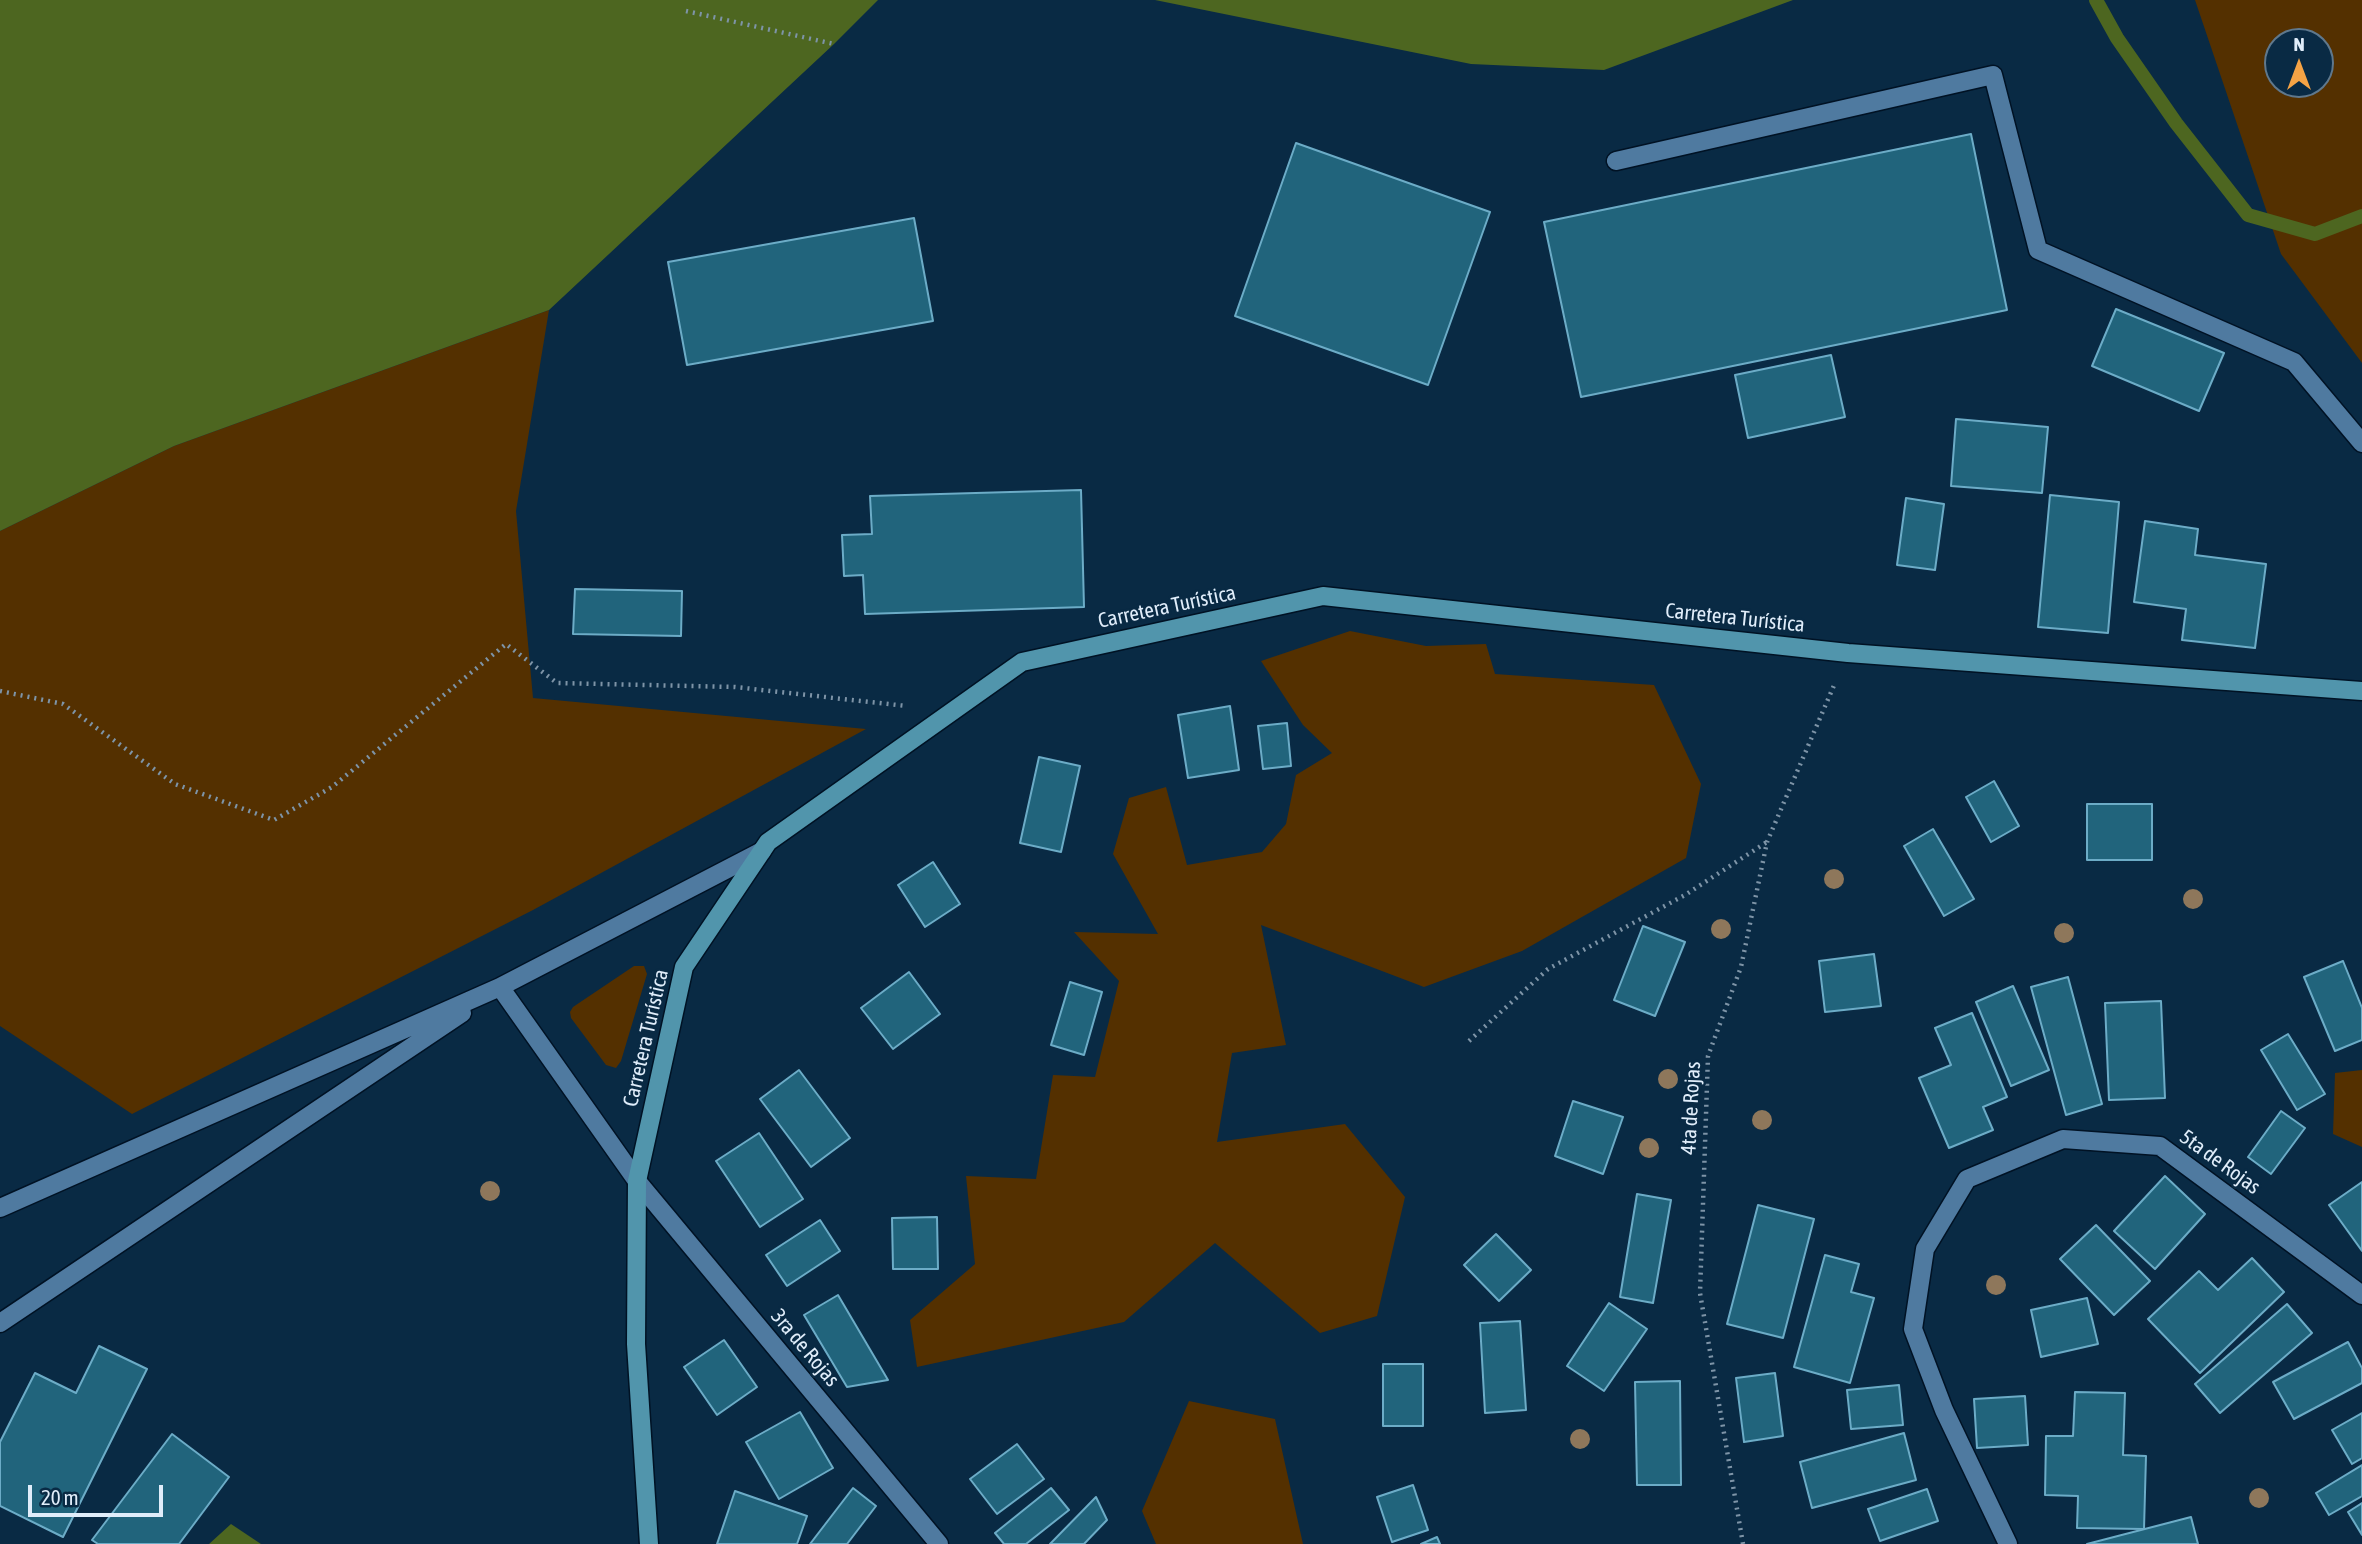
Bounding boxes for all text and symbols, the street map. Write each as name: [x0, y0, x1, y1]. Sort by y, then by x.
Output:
north arrow: [2264, 28, 2334, 98]
text: N: [2293, 33, 2305, 55]
street label: Carretera Turística: [1096, 580, 1238, 634]
street label: Carretera Turística: [1664, 598, 1806, 638]
street label: Carretera Turística: [618, 967, 674, 1109]
street label: 4ta de Rojas: [1676, 1061, 1706, 1155]
street label: 5ta de Rojas: [2175, 1124, 2265, 1200]
street label: 3ra de Rojas: [765, 1304, 845, 1392]
scale bar: [32, 1470, 166, 1514]
text: 20 m: [41, 1485, 79, 1509]

